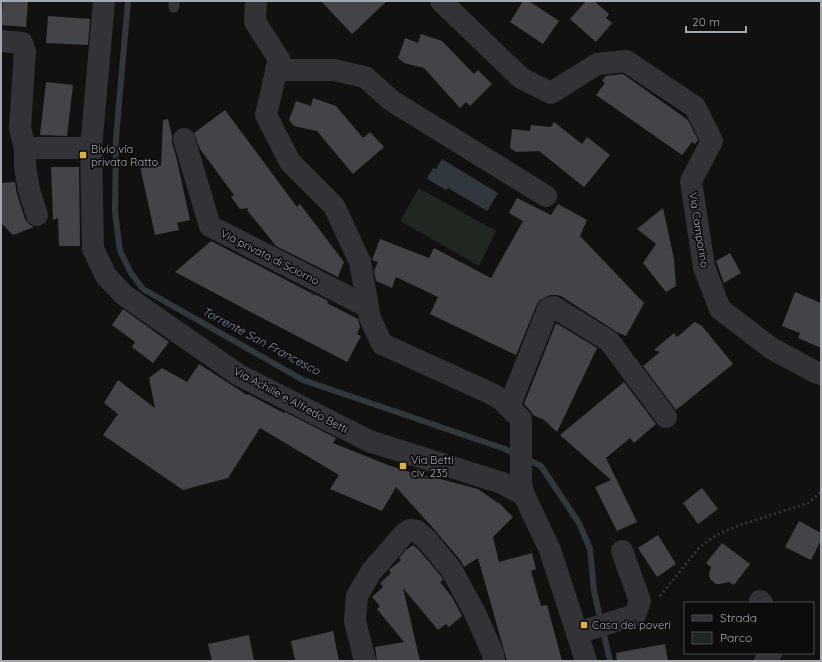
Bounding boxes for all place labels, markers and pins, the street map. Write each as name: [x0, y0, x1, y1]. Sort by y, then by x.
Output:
place label: Bivio via privata Ratto: [91, 142, 159, 169]
marker: Bivio via privata Ratto: [78, 150, 88, 160]
place label: Via Betti civ. 235: [411, 453, 454, 480]
marker: Via Betti civ. 235: [398, 461, 408, 471]
place label: Casa dei poveri: [592, 618, 671, 632]
marker: Casa dei poveri: [579, 620, 589, 630]

